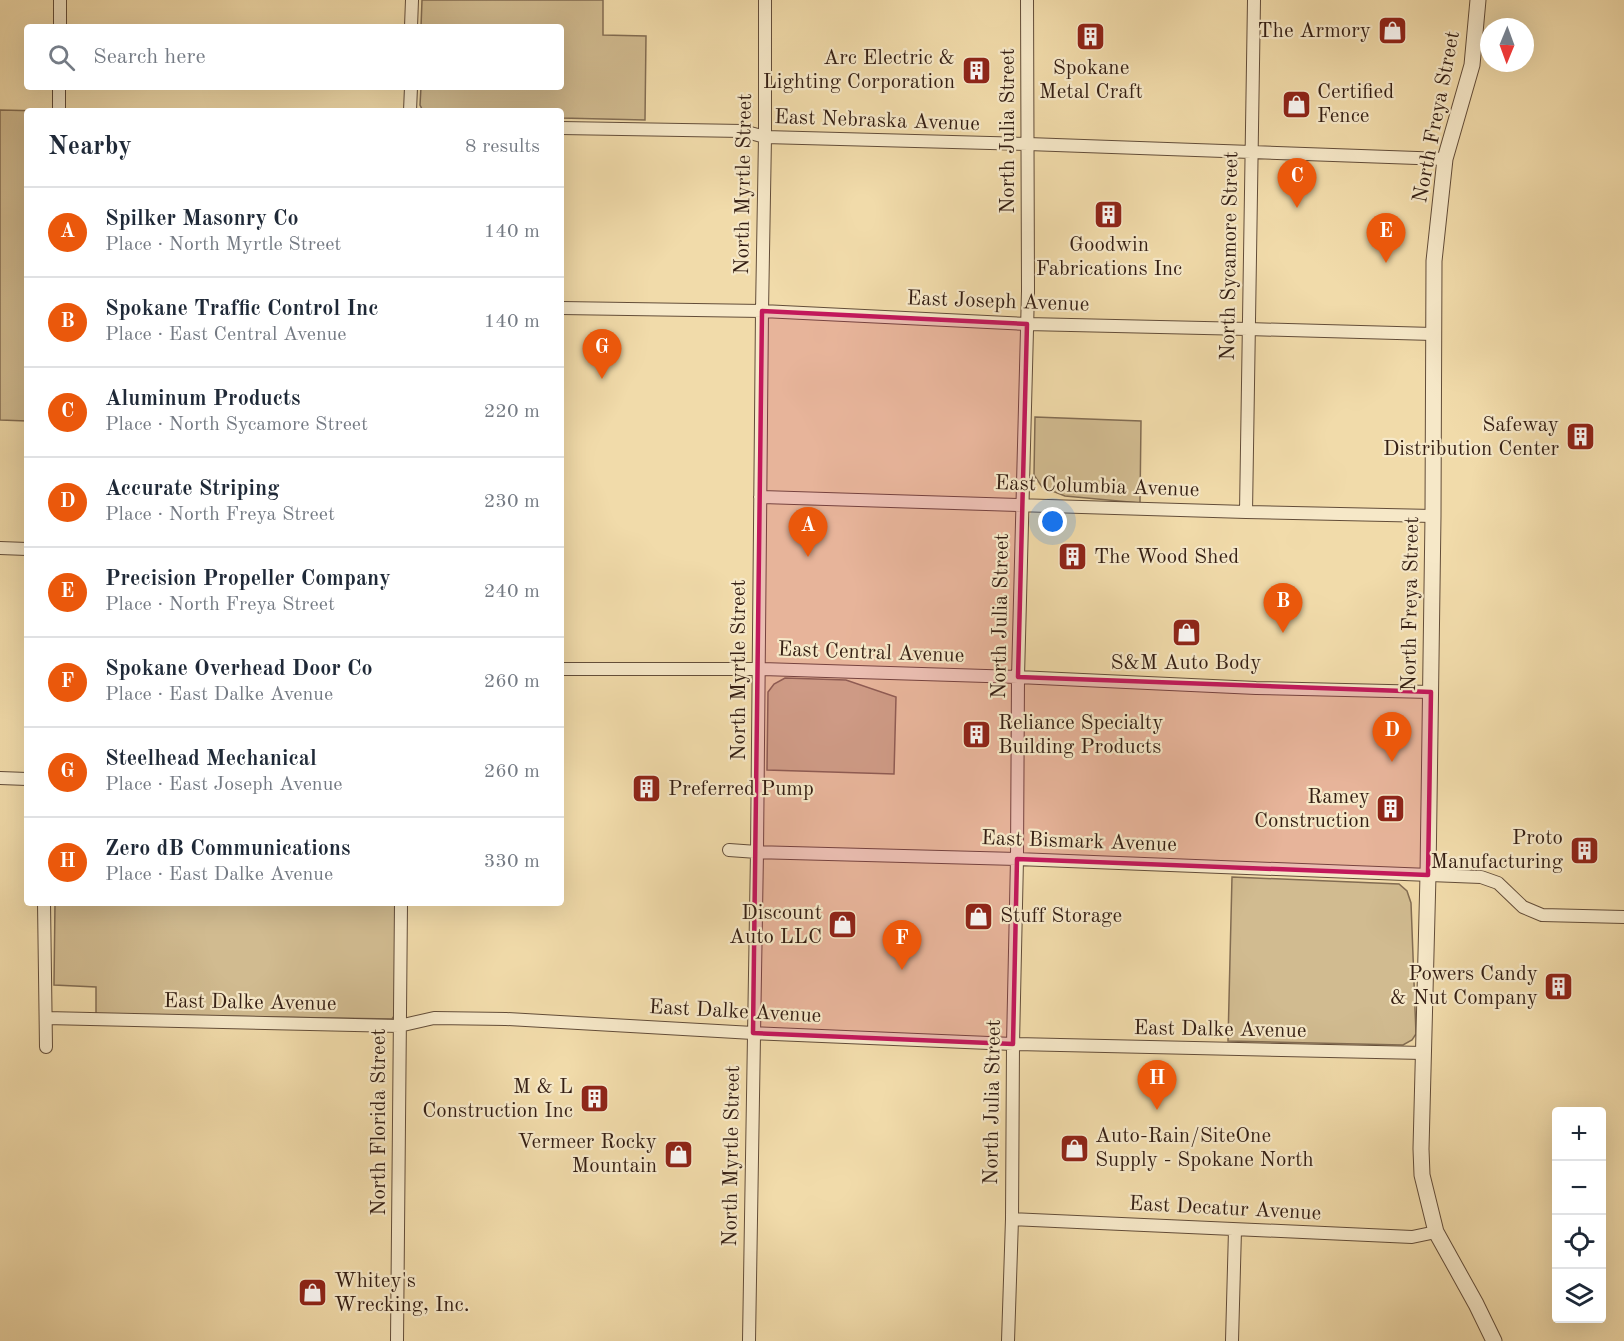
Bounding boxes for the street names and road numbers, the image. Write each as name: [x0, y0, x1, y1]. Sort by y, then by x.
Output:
street label: North Freya Street: [1410, 29, 1464, 205]
street label: North Julia Street: [998, 48, 1019, 214]
street label: North Myrtle Street: [732, 93, 756, 275]
street label: East Nebraska Avenue: [774, 107, 980, 135]
street label: North Sycamore Street: [1218, 151, 1242, 361]
street label: East Joseph Avenue: [906, 288, 1090, 316]
street label: East Columbia Avenue: [994, 473, 1200, 501]
street label: North Freya Street: [1399, 516, 1423, 692]
street label: North Julia Street: [989, 533, 1013, 699]
street label: North Myrtle Street: [729, 579, 750, 761]
street label: East Central Avenue: [777, 639, 965, 667]
street label: East Bismark Avenue: [981, 828, 1177, 856]
street label: East Dalke Avenue: [163, 991, 337, 1015]
street label: East Dalke Avenue: [648, 997, 822, 1027]
street label: East Dalke Avenue: [1133, 1018, 1307, 1042]
street label: North Julia Street: [981, 1019, 1005, 1185]
street label: North Florida Street: [369, 1028, 390, 1216]
street label: North Myrtle Street: [720, 1065, 744, 1247]
street label: East Decatur Avenue: [1128, 1193, 1322, 1225]

